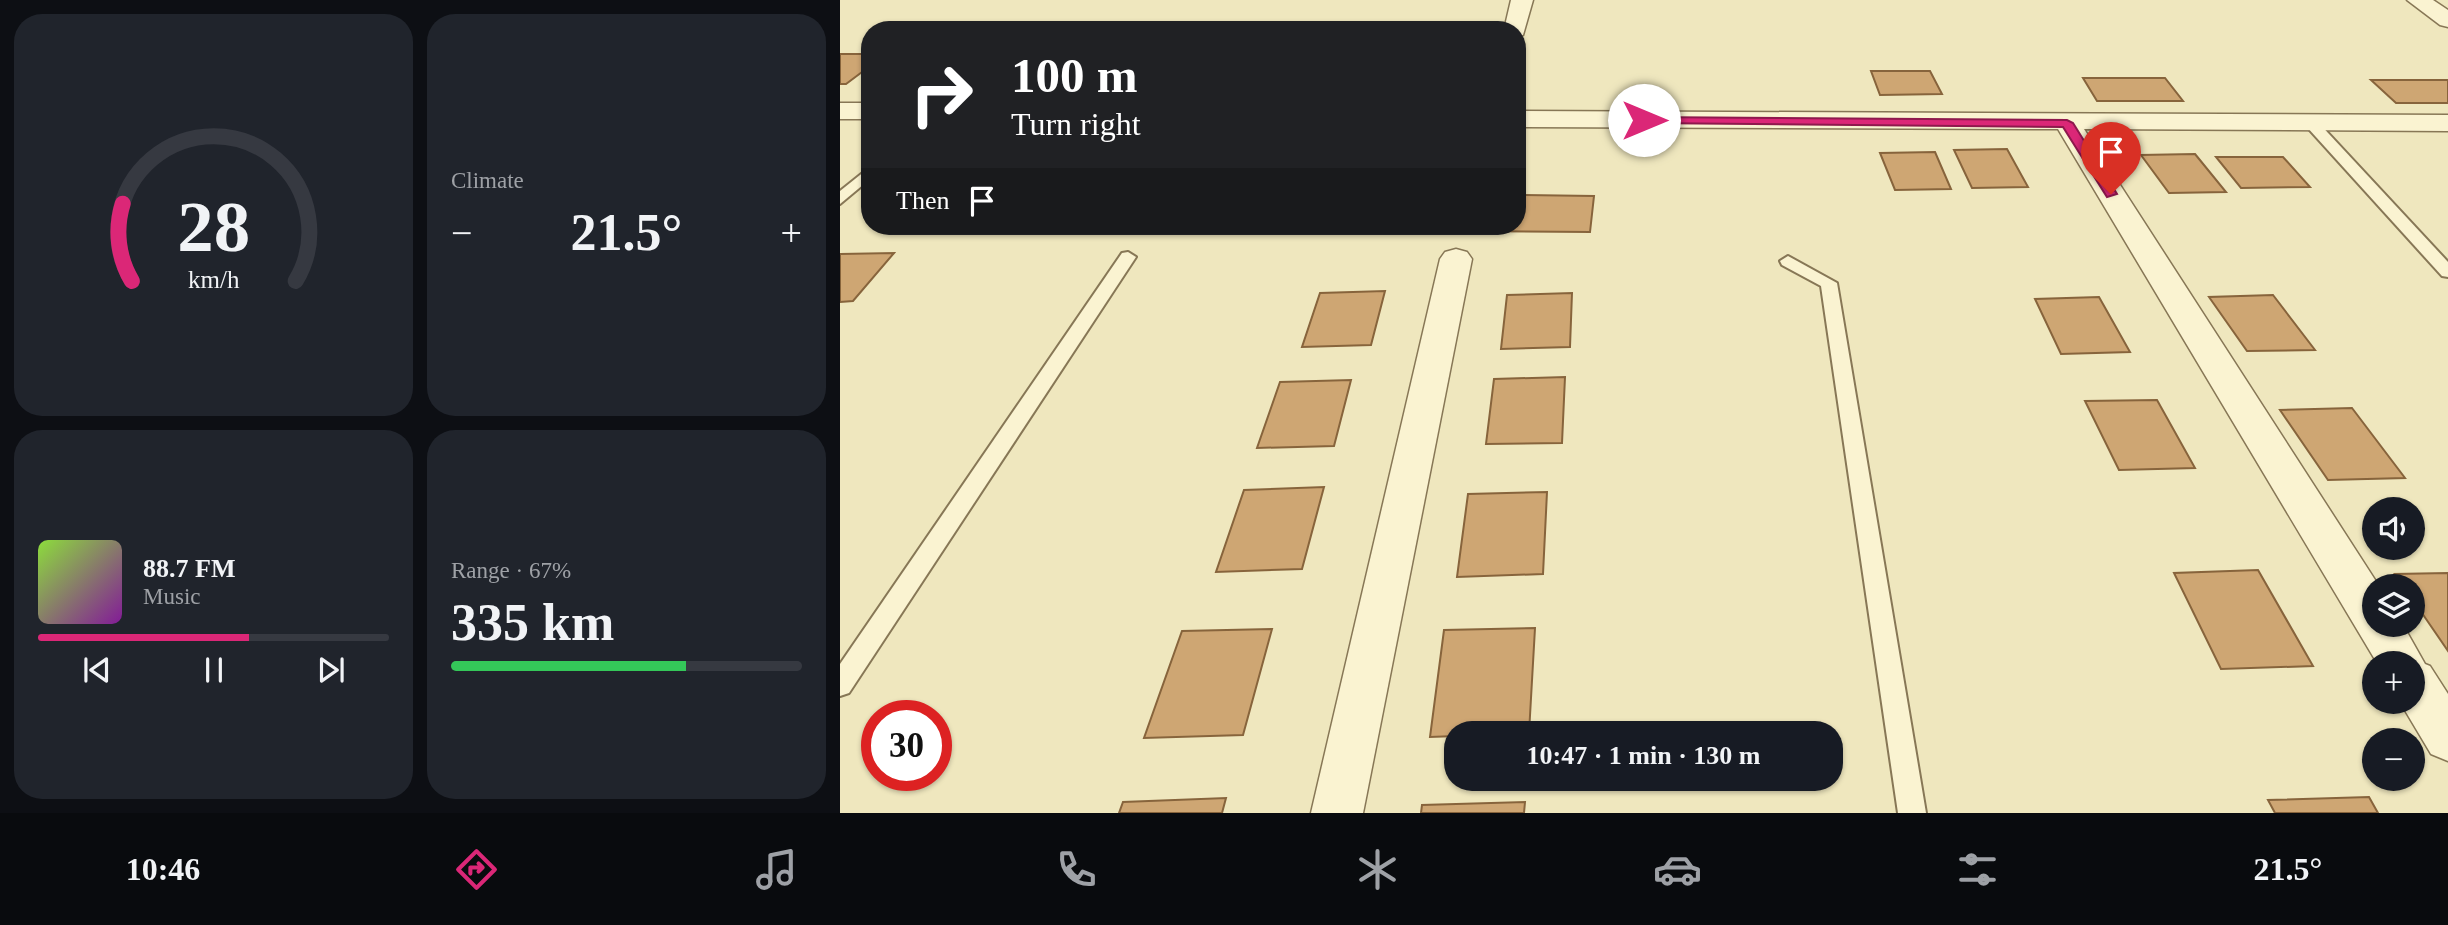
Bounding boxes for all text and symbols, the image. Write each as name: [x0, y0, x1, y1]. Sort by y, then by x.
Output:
text: 100 m: [1011, 48, 1138, 103]
icon: right: [896, 49, 987, 140]
position arrow: [1607, 83, 1681, 157]
text: Turn right: [1011, 106, 1141, 142]
pin: [2081, 122, 2141, 194]
icon: arrive: [2092, 133, 2130, 171]
text: Climate: [451, 168, 524, 193]
icon: arrive: [963, 182, 1001, 220]
text: 28: [177, 186, 250, 267]
text: Then: [896, 186, 949, 215]
text: 21.5°: [571, 204, 682, 261]
text: −: [451, 212, 472, 254]
text: +: [781, 212, 802, 254]
text: km/h: [188, 266, 240, 293]
map controls: [2362, 497, 2425, 791]
button: sound: [2362, 497, 2425, 560]
text: 88.7 FM: [143, 554, 235, 583]
text: Range · 67%: [451, 558, 571, 583]
button: layers: [2362, 574, 2425, 637]
text: Music: [143, 584, 201, 609]
text: 335 km: [451, 594, 614, 651]
icon: previous: [78, 651, 116, 689]
icon: pause: [195, 651, 233, 689]
icon: next: [312, 651, 350, 689]
button: +: [2362, 651, 2425, 714]
speed limit sign: 30: [861, 700, 952, 791]
button: −: [2362, 728, 2425, 791]
text: 10:47 · 1 min · 130 m: [1527, 741, 1761, 770]
icon: directions: [452, 845, 501, 894]
icon: music: [752, 845, 801, 894]
icon: phone: [1052, 845, 1101, 894]
icon: climate: [1353, 845, 1402, 894]
icon: car: [1653, 845, 1702, 894]
icon: filters: [1953, 845, 2002, 894]
text: 10:46: [126, 851, 200, 887]
text: 21.5°: [2254, 851, 2322, 887]

